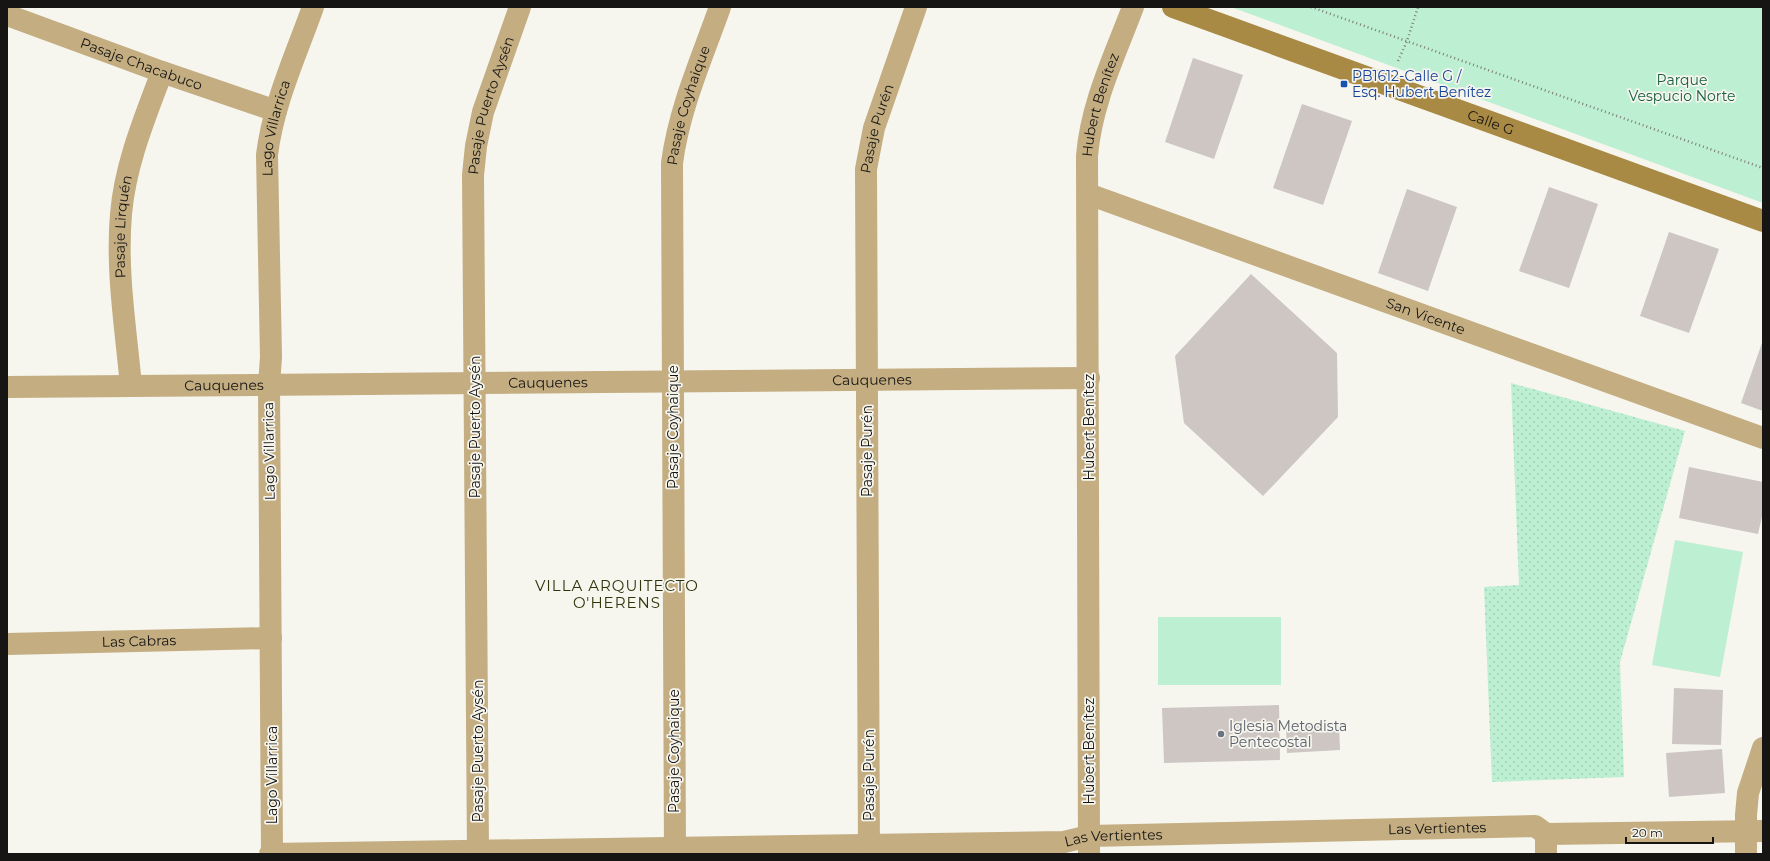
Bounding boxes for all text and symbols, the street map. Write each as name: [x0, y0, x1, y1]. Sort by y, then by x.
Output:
street label: Pasaje Chacabuco: [78, 34, 205, 94]
street label: Pasaje Puerto Aysén: [464, 34, 518, 175]
street label: Pasaje Coyhaique: [663, 43, 714, 166]
street label: Hubert Benítez: [1078, 50, 1123, 157]
place label: PB1612-Calle G / Esq. Hubert Benítez: [1352, 67, 1491, 101]
park label: Parque Vespucio Norte: [1628, 71, 1736, 105]
street label: Lago Villarrica: [258, 77, 294, 177]
marker: PB1612-Calle G / Esq. Hubert Benítez: [1339, 79, 1349, 89]
street label: Pasaje Purén: [856, 81, 898, 175]
street label: Calle G: [1465, 105, 1517, 139]
street label: Pasaje Lirquén: [111, 173, 136, 279]
street label: San Vicente: [1384, 293, 1468, 339]
street label: Pasaje Puerto Aysén: [466, 356, 484, 498]
street label: Pasaje Coyhaique: [664, 365, 682, 489]
street label: Cauquenes: [832, 370, 912, 389]
street label: Cauquenes: [508, 373, 588, 392]
street label: Hubert Benítez: [1080, 374, 1098, 481]
street label: Cauquenes: [184, 376, 264, 395]
street label: Lago Villarrica: [259, 402, 279, 500]
street label: Pasaje Purén: [858, 405, 876, 497]
district label: VILLA ARQUITECTO O'HERENS: [535, 576, 699, 612]
street label: Las Cabras: [101, 631, 177, 651]
street label: Pasaje Puerto Aysén: [469, 680, 487, 822]
street label: Pasaje Coyhaique: [665, 689, 683, 813]
street label: Hubert Benítez: [1080, 698, 1098, 805]
place label: Iglesia Metodista Pentecostal: [1229, 717, 1347, 751]
street label: Lago Villarrica: [263, 726, 281, 824]
street label: Pasaje Purén: [860, 729, 878, 821]
marker: Iglesia Metodista Pentecostal: [1216, 729, 1226, 739]
street label: Las Vertientes: [1388, 818, 1487, 838]
scale bar: [1626, 819, 1713, 845]
street label: Las Vertientes: [1063, 825, 1163, 851]
text: 20 m: [1632, 825, 1663, 840]

